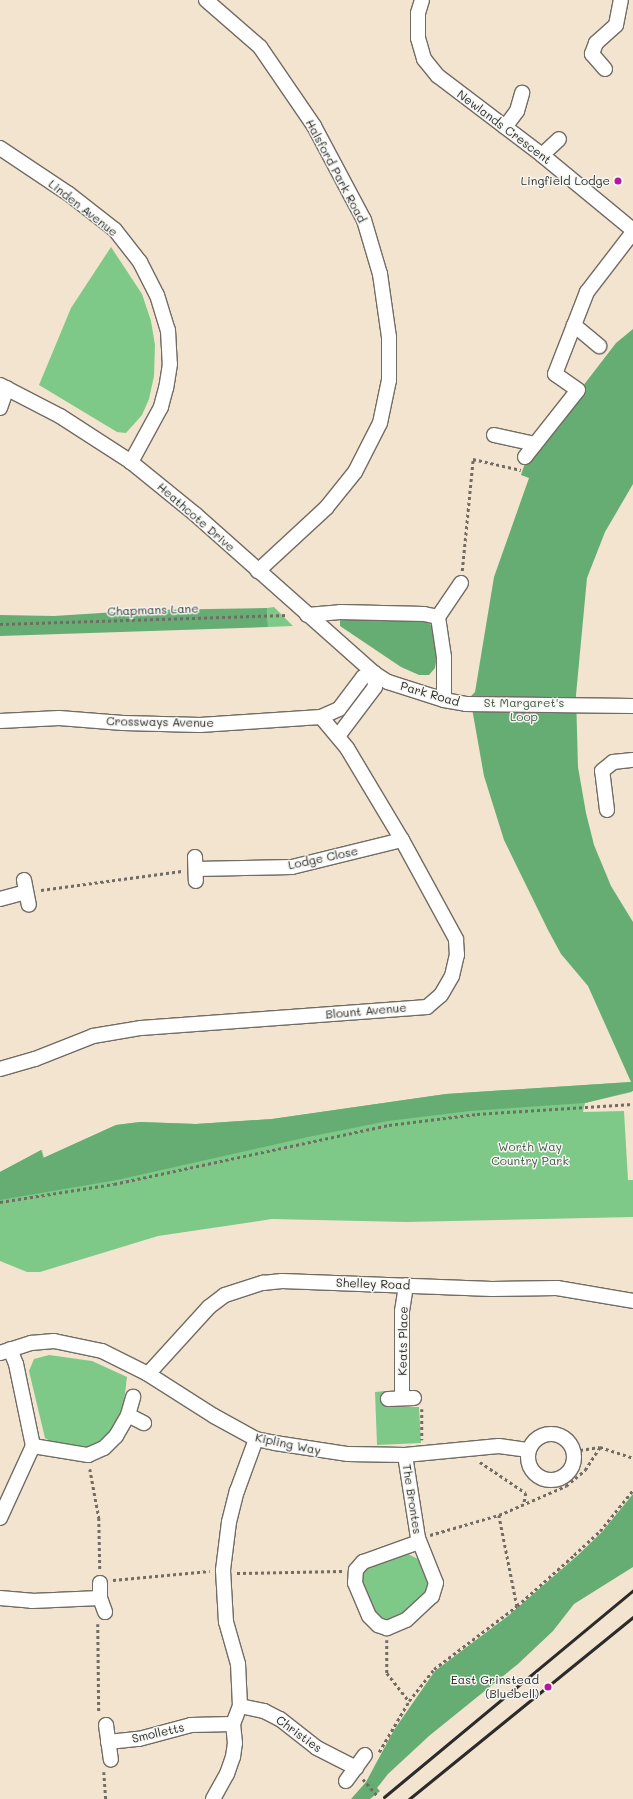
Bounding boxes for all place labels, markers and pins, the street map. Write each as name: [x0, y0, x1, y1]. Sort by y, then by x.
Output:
place label: Lingfield Lodge: [521, 174, 610, 188]
marker: Lingfield Lodge: [613, 176, 623, 186]
place label: East Grinstead (Bluebell): [451, 1673, 539, 1701]
marker: East Grinstead (Bluebell): [542, 1681, 554, 1693]

